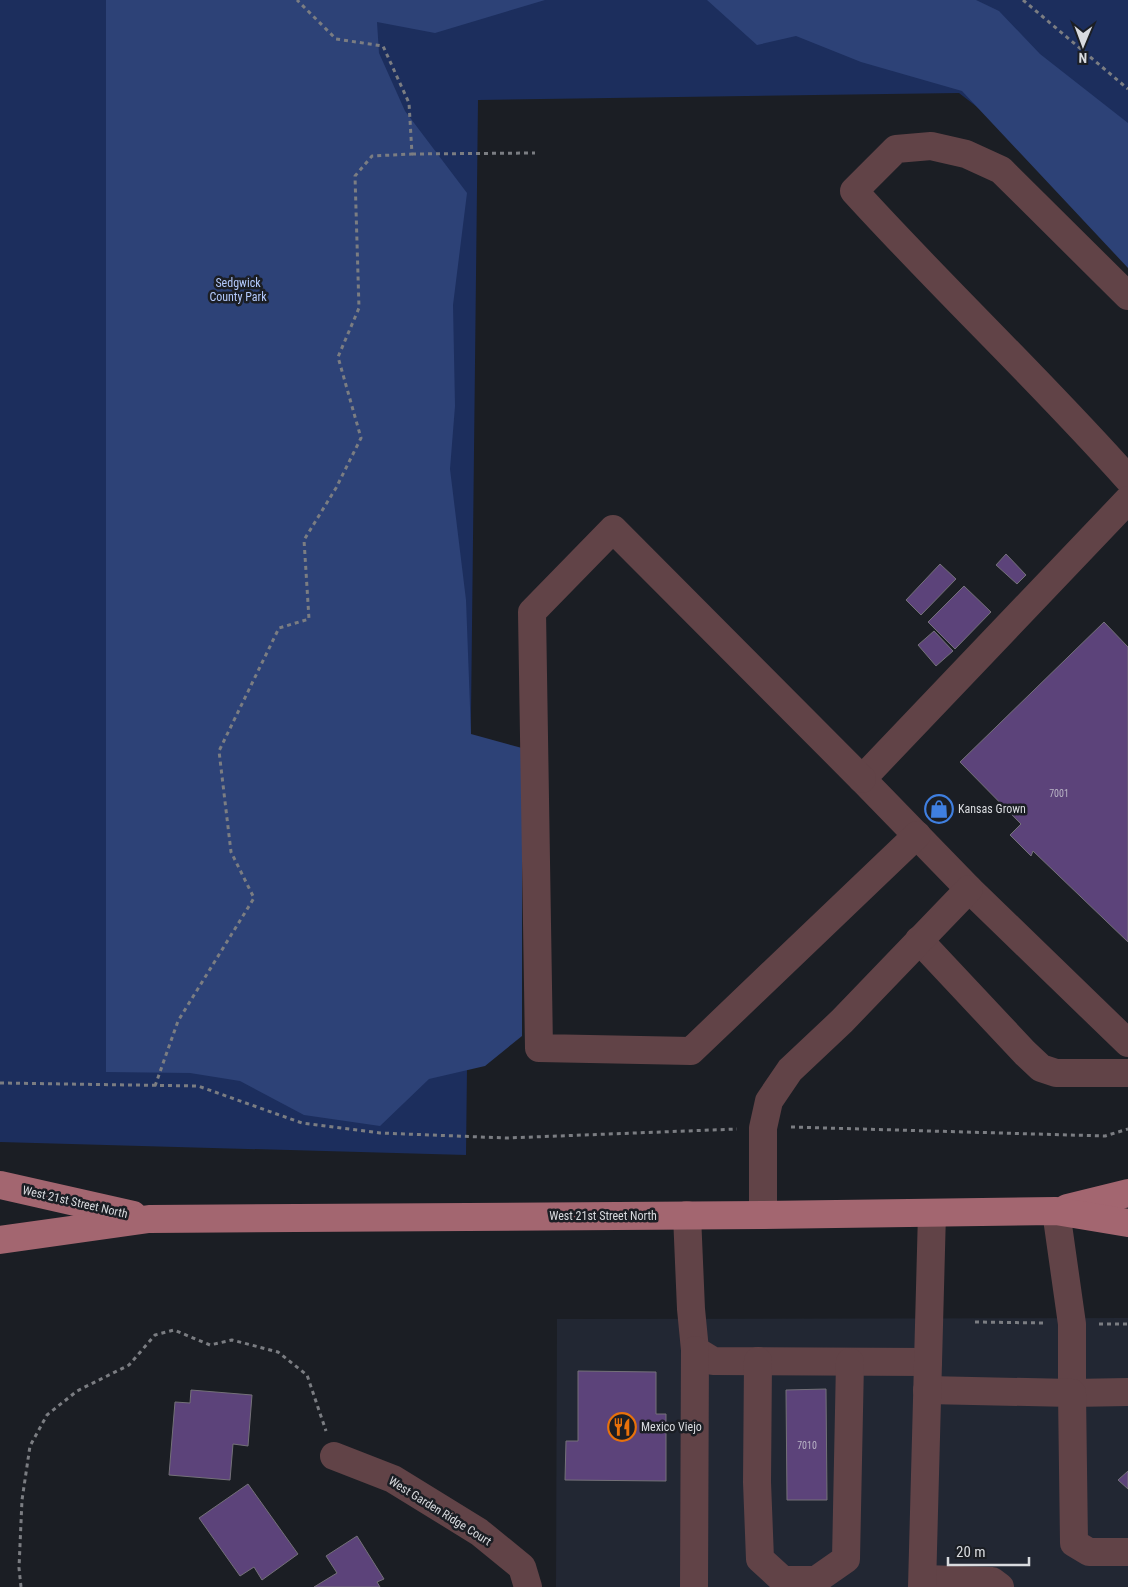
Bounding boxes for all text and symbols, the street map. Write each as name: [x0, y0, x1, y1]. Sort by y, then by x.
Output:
north arrow: [1058, 20, 1108, 70]
text: N: [1078, 50, 1087, 66]
park label: Sedgwick County Park: [209, 276, 267, 304]
house number: 7001: [1049, 788, 1069, 799]
shop icon: Kansas Grown: [924, 794, 954, 824]
place label: Kansas Grown: [958, 802, 1026, 816]
street label: West 21st Street North: [21, 1183, 129, 1221]
street label: West 21st Street North: [549, 1209, 657, 1223]
restaurant icon: Mexico Viejo: [607, 1412, 637, 1442]
place label: Mexico Viejo: [641, 1420, 702, 1434]
house number: 7010: [797, 1440, 817, 1451]
street label: West Garden Ridge Court: [386, 1474, 494, 1549]
scale bar: [948, 1534, 1029, 1566]
text: 20 m: [956, 1543, 986, 1561]

